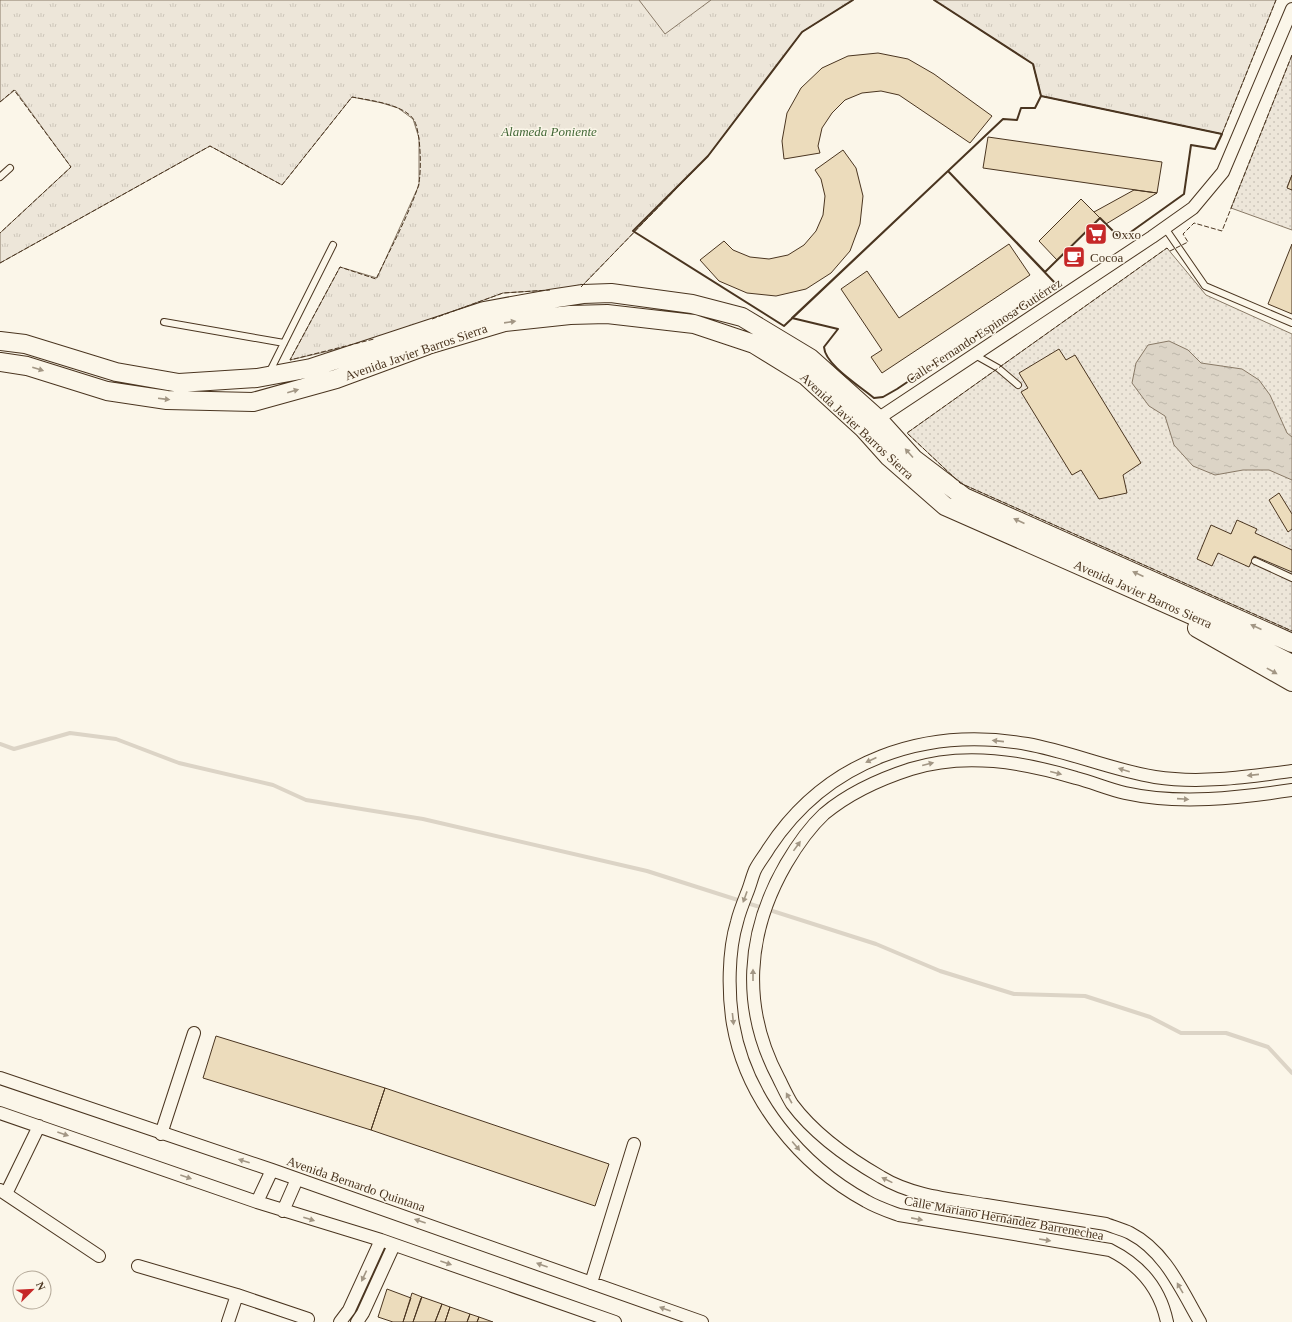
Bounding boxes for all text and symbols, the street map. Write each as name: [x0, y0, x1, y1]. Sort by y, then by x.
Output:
park label: Alameda Poniente: [500, 124, 597, 139]
supermarket icon: Oxxo: [1083, 221, 1109, 247]
place label: Oxxo: [1112, 227, 1141, 242]
cafe icon: Cocoa: [1061, 244, 1087, 270]
place label: Cocoa: [1090, 250, 1123, 265]
street label: Calle Fernando Espinosa Gutiérrez: [903, 275, 1065, 387]
one-way arrow: [503, 319, 516, 325]
street label: Avenida Javier Barros Sierra: [343, 320, 489, 383]
one-way arrow: [33, 367, 45, 373]
street label: Avenida Javier Barros Sierra: [797, 370, 917, 483]
one-way arrow: [287, 388, 299, 394]
one-way arrow: [158, 396, 170, 403]
one-way arrow: [905, 448, 914, 458]
one-way arrow: [1013, 518, 1024, 524]
street label: Avenida Javier Barros Sierra: [1072, 557, 1215, 631]
one-way arrow: [1132, 571, 1143, 577]
one-way arrow: [1251, 624, 1262, 630]
one-way arrow: [1266, 667, 1278, 674]
one-way arrow: [992, 738, 1004, 744]
one-way arrow: [866, 757, 877, 763]
one-way arrow: [922, 761, 934, 767]
one-way arrow: [1118, 767, 1130, 773]
one-way arrow: [1050, 770, 1062, 776]
one-way arrow: [1247, 772, 1259, 779]
one-way arrow: [1177, 795, 1189, 802]
one-way arrow: [793, 841, 801, 851]
one-way arrow: [742, 892, 748, 904]
one-way arrow: [749, 969, 756, 981]
one-way arrow: [729, 1013, 736, 1025]
one-way arrow: [785, 1092, 792, 1103]
one-way arrow: [58, 1132, 70, 1138]
one-way arrow: [791, 1140, 800, 1151]
street label: Avenida Bernardo Quintana: [285, 1153, 427, 1215]
one-way arrow: [238, 1158, 250, 1164]
one-way arrow: [181, 1175, 193, 1181]
one-way arrow: [881, 1177, 893, 1183]
street label: Calle Mariano Hernández Barrenechea: [903, 1193, 1105, 1243]
one-way arrow: [304, 1216, 316, 1222]
one-way arrow: [910, 1216, 923, 1222]
one-way arrow: [414, 1218, 426, 1224]
one-way arrow: [1039, 1237, 1051, 1243]
one-way arrow: [441, 1260, 453, 1266]
one-way arrow: [536, 1262, 548, 1268]
north arrow: [12, 1270, 52, 1310]
one-way arrow: [361, 1270, 367, 1282]
text: N: [34, 1280, 48, 1292]
one-way arrow: [1177, 1282, 1184, 1294]
one-way arrow: [658, 1306, 670, 1312]

